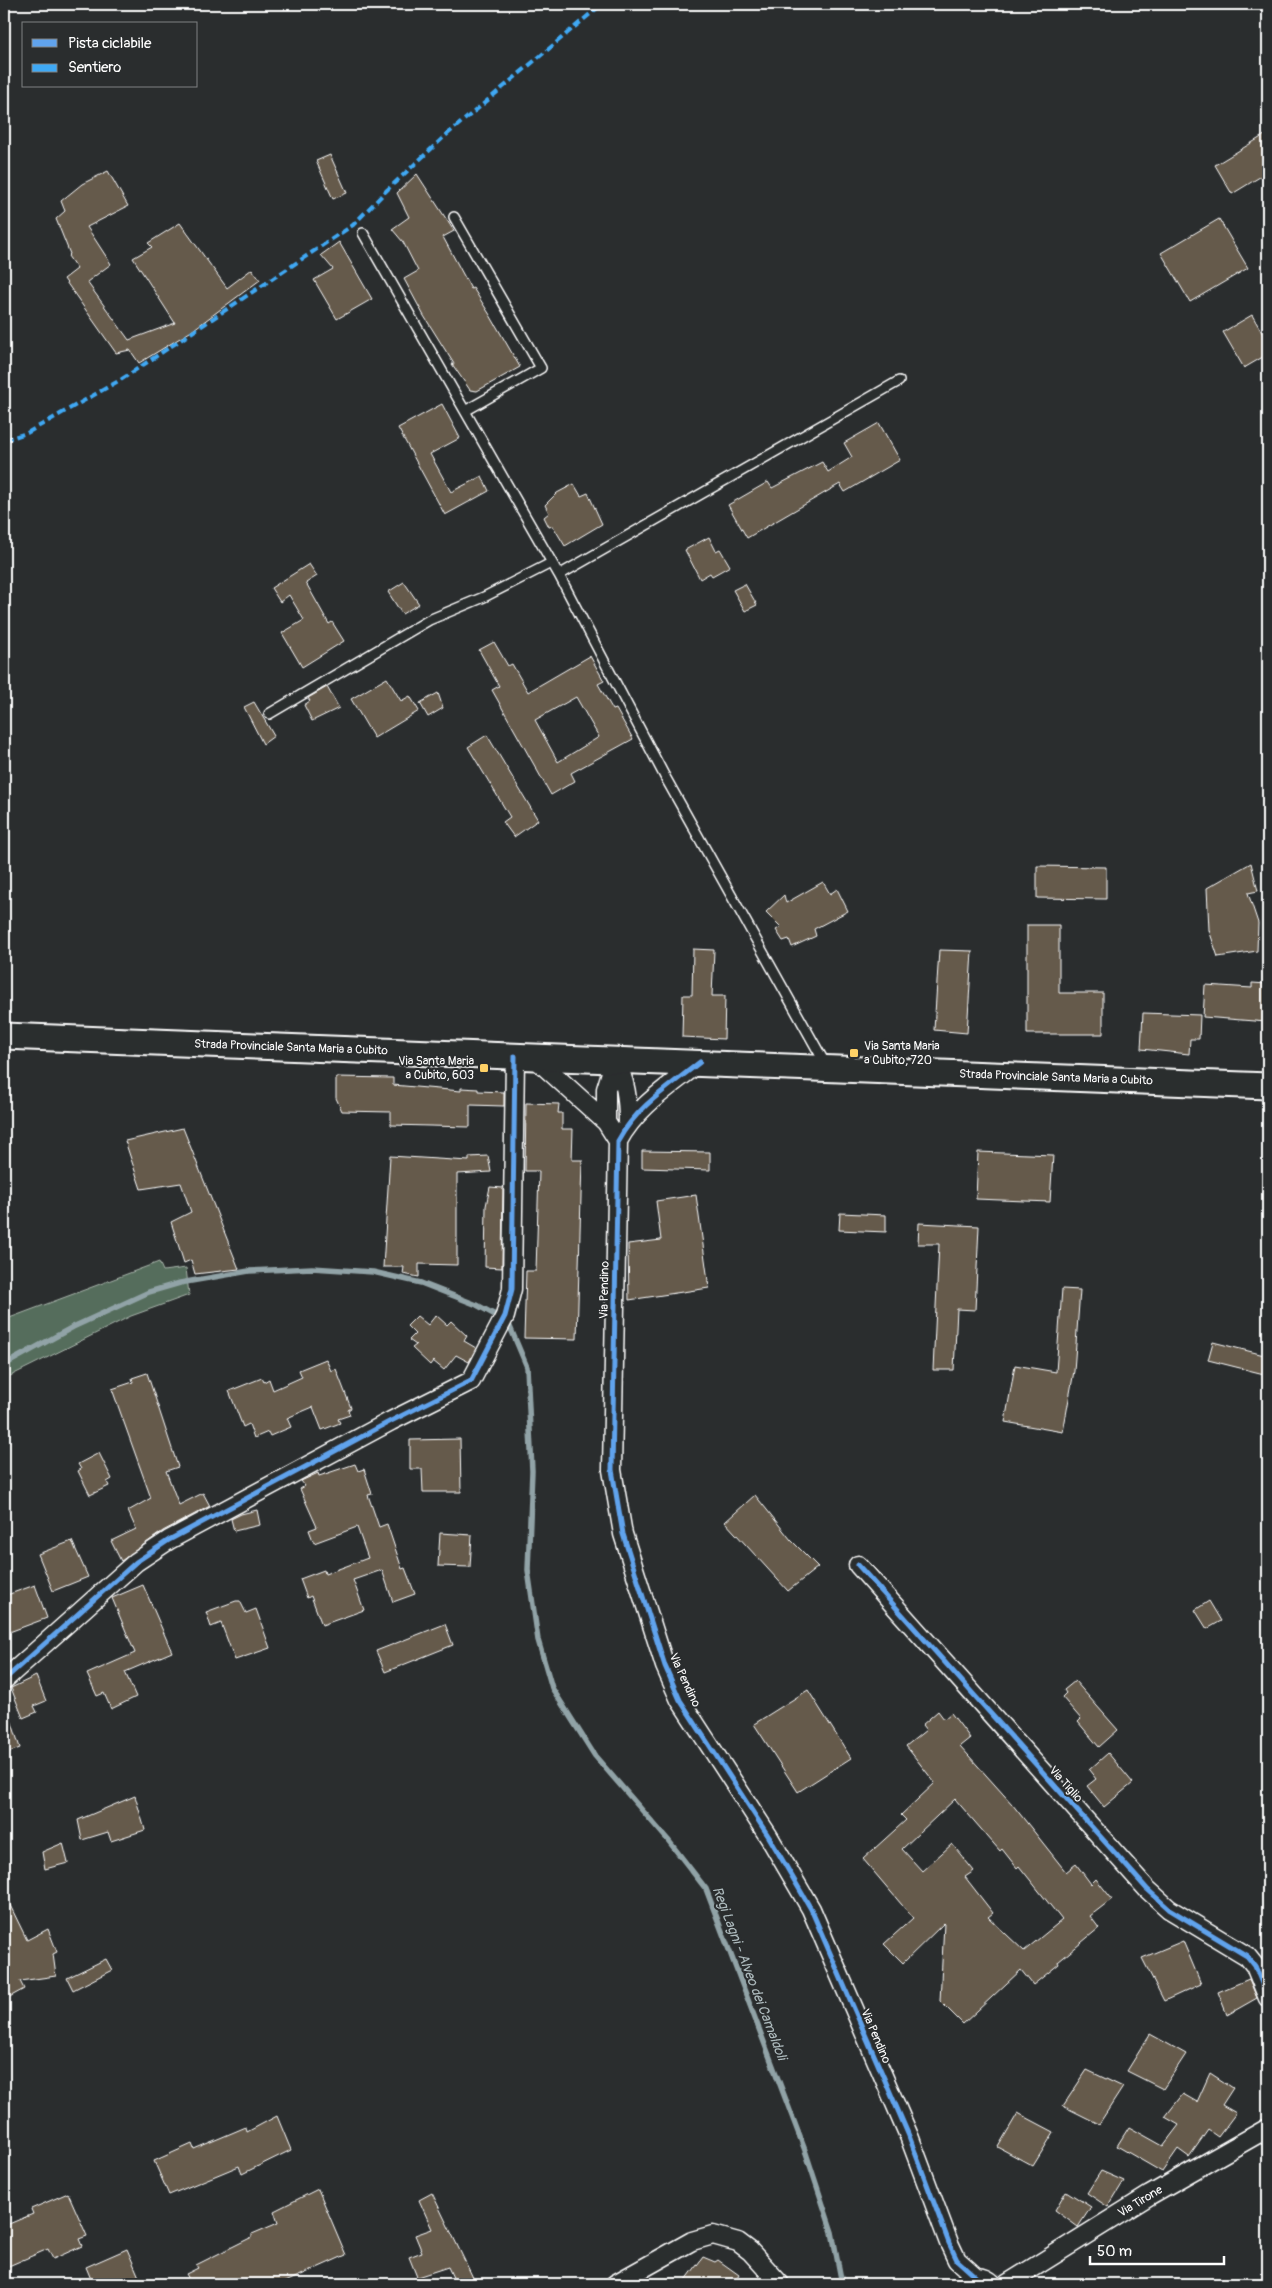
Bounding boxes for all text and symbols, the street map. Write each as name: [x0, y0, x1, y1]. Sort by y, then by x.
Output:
legend: [22, 22, 198, 88]
text: Pista ciclabile: [68, 34, 152, 53]
text: Sentiero: [68, 58, 121, 77]
street label: Strada Provinciale Santa Maria a Cubito: [194, 1037, 389, 1058]
place label: Via Santa Maria a Cubito, 720: [864, 1039, 940, 1068]
marker: Via Santa Maria a Cubito, 720: [848, 1047, 860, 1059]
place label: Via Santa Maria a Cubito, 603: [398, 1054, 474, 1083]
marker: Via Santa Maria a Cubito, 603: [478, 1062, 490, 1074]
street label: Strada Provinciale Santa Maria a Cubito: [959, 1067, 1154, 1088]
street label: Via Pendino: [596, 1260, 613, 1319]
street label: Via Pendino: [665, 1651, 704, 1710]
street label: Via Tiglio: [1045, 1763, 1086, 1806]
water label: Regi Lagni - Alveo dei Camaldoli: [709, 1884, 791, 2065]
street label: Via Pendino: [857, 2007, 894, 2066]
street label: Via Tirone: [1115, 2182, 1165, 2221]
scale bar: [1090, 2233, 1223, 2265]
text: 50 m: [1097, 2242, 1132, 2261]

